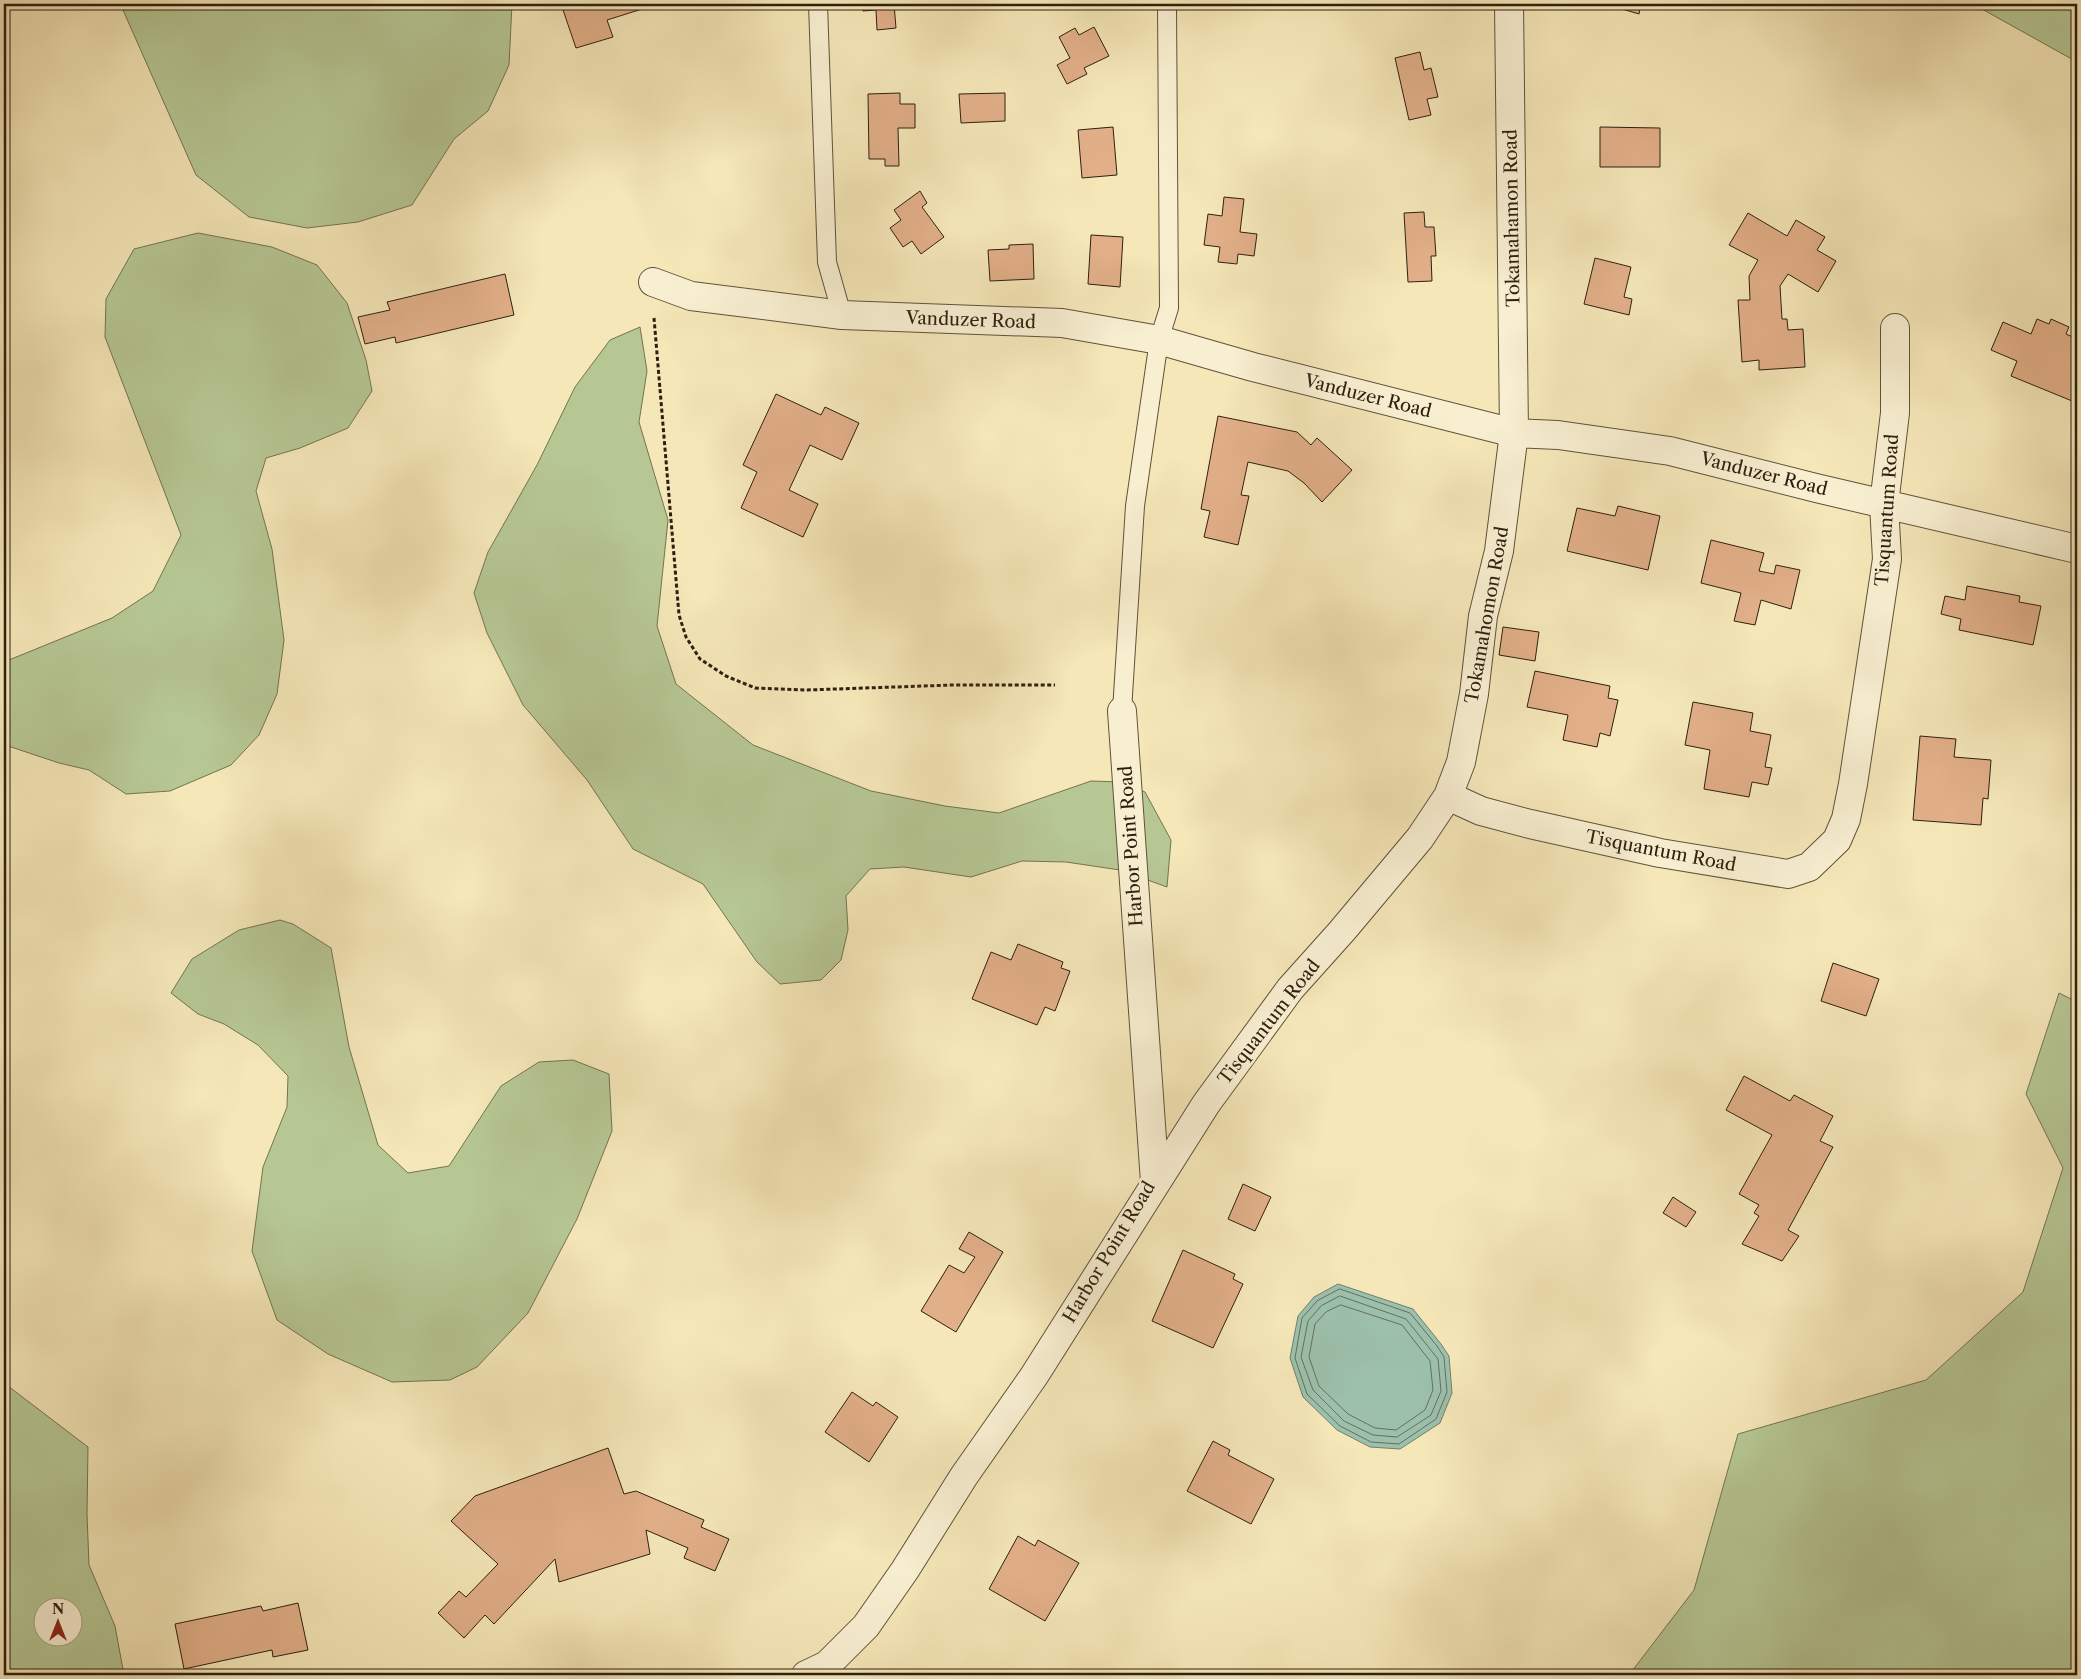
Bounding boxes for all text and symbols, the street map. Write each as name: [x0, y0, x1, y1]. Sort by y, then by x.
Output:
street label: Tokamahamon Road: [1499, 129, 1525, 307]
street label: Vanduzer Road: [905, 307, 1036, 333]
street label: Vanduzer Road: [1301, 369, 1434, 422]
street label: Tisquantum Road: [1871, 433, 1903, 587]
street label: Vanduzer Road: [1697, 447, 1830, 500]
street label: Tokamahomon Road: [1461, 525, 1513, 705]
street label: Harbor Point Road: [1114, 765, 1148, 927]
street label: Tisquantum Road: [1584, 826, 1738, 876]
street label: Tisquantum Road: [1213, 955, 1325, 1089]
street label: Harbor Point Road: [1058, 1177, 1160, 1327]
north arrow: [32, 1596, 82, 1646]
text: N: [52, 1600, 64, 1618]

